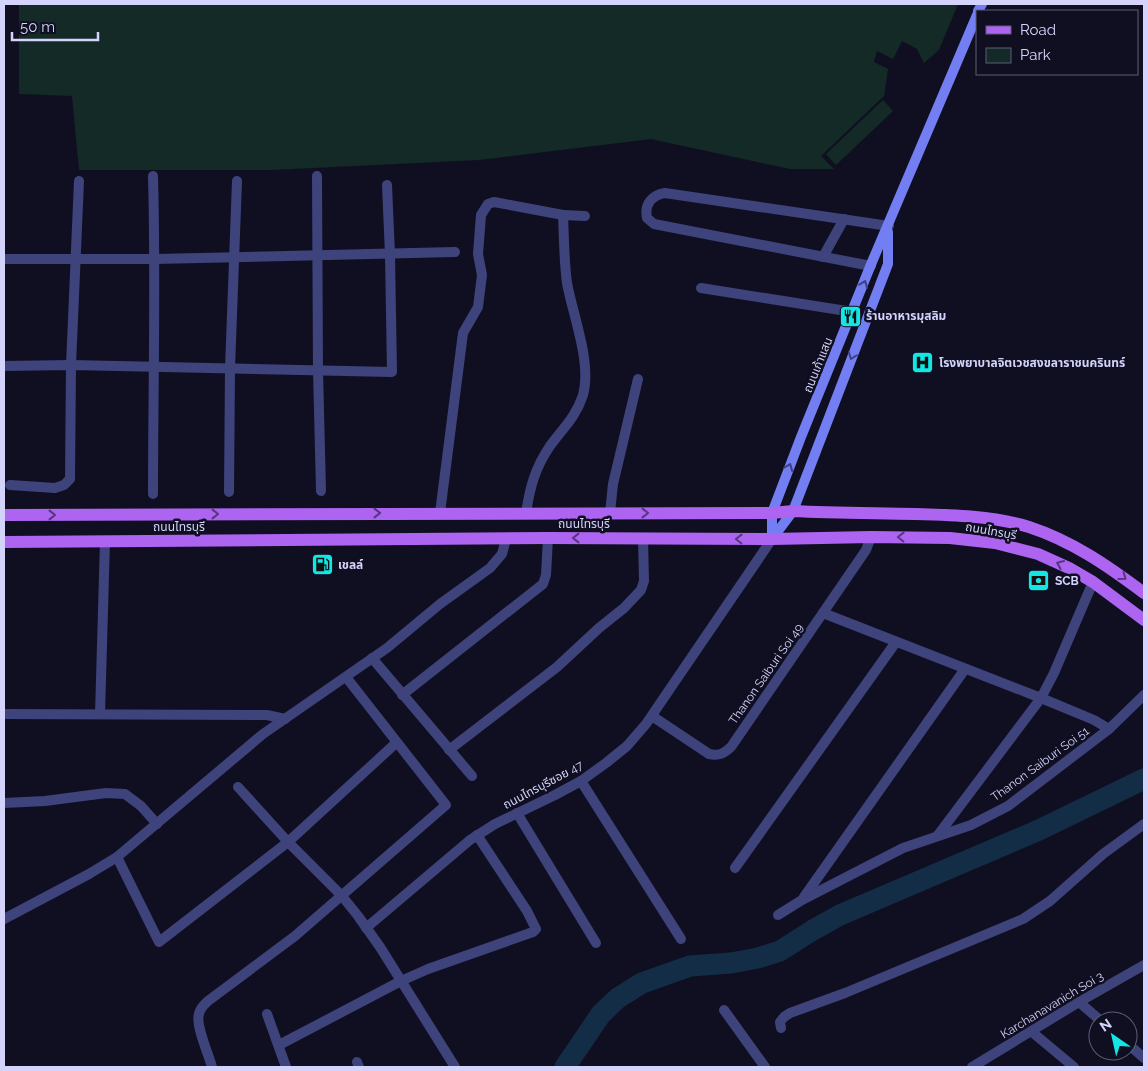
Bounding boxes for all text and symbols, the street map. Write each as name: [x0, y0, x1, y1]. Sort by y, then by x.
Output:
scale bar: [12, 10, 99, 42]
legend: [976, 10, 1138, 75]
text: 50 m: [20, 18, 55, 36]
text: Road: [1020, 21, 1056, 39]
text: Park: [1020, 46, 1051, 64]
one-way arrow: [858, 281, 868, 289]
restaurant icon: ร้านอาหารมุสลิม: [838, 304, 862, 328]
place label: ร้านอาหารมุสลิม: [866, 309, 946, 323]
street label: ถนนเก้าแสน: [801, 335, 835, 395]
one-way arrow: [848, 351, 858, 360]
hospital icon: โรงพยาบาลจิตเวชสงขลาราชนครินทร์: [911, 351, 935, 375]
place label: โรงพยาบาลจิตเวชสงขลาราชนครินทร์: [939, 356, 1125, 370]
one-way arrow: [783, 464, 793, 472]
one-way arrow: [374, 508, 382, 519]
one-way arrow: [642, 508, 649, 518]
one-way arrow: [212, 509, 219, 519]
one-way arrow: [49, 510, 57, 520]
street label: ถนนไทรบุรี: [558, 517, 610, 531]
street label: ถนนไทรบุรี: [153, 520, 205, 534]
street label: ถนนไทรบุรี: [964, 520, 1018, 542]
one-way arrow: [897, 532, 904, 542]
one-way arrow: [572, 533, 580, 543]
one-way arrow: [735, 534, 742, 544]
fuel station icon: เชลล์: [310, 553, 334, 577]
place label: เชลล์: [338, 558, 363, 572]
one-way arrow: [1056, 559, 1065, 570]
bank icon: SCB: [1027, 569, 1051, 593]
one-way arrow: [1117, 571, 1127, 580]
place label: SCB: [1055, 574, 1079, 588]
street label: Thanon Saiburi Soi 49: [726, 621, 806, 727]
street label: Thanon Saiburi Soi 51: [988, 724, 1092, 804]
street label: ถนนไทรบุรีซอย 47: [501, 758, 586, 812]
street label: Karchanavanich Soi 3: [998, 969, 1106, 1041]
north arrow: [1088, 1011, 1138, 1061]
text: N: [1097, 1016, 1115, 1035]

